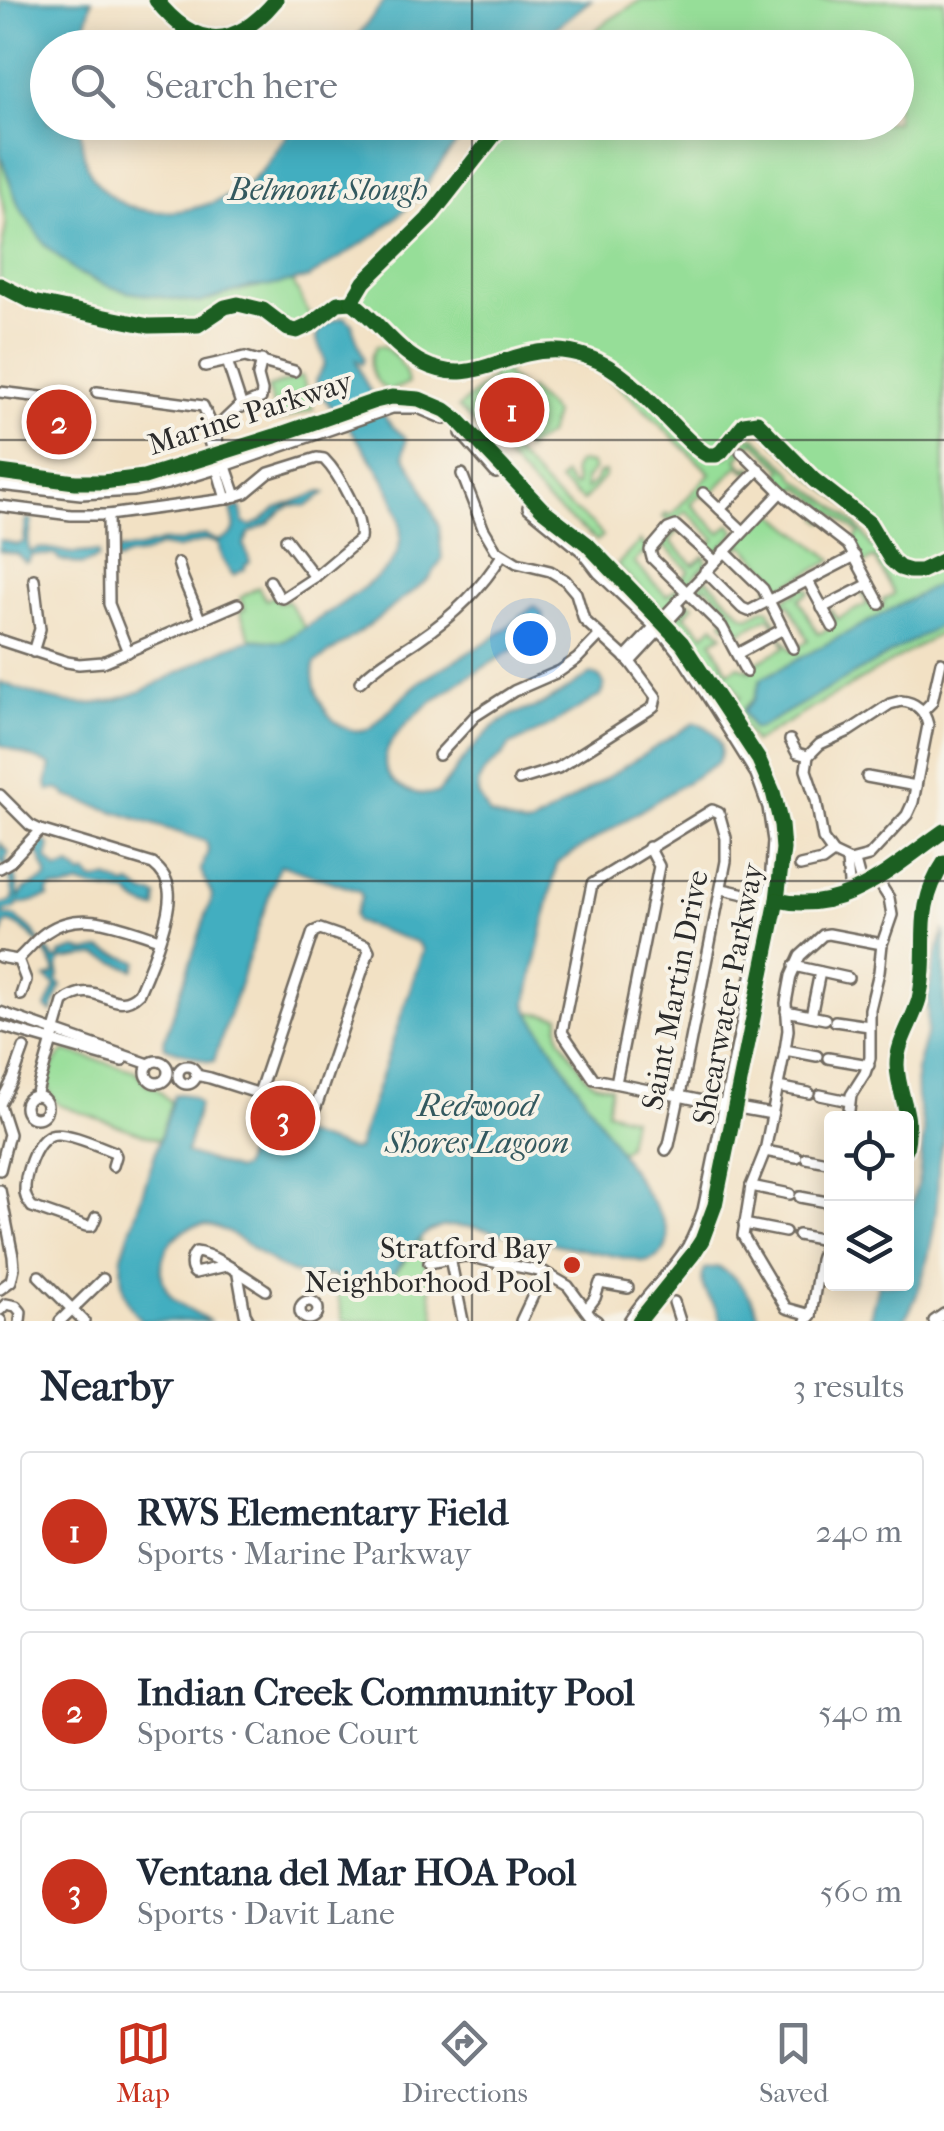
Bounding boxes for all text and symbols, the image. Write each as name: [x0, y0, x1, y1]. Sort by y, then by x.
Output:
search box: [30, 30, 914, 140]
icon: search: [65, 58, 120, 113]
text: Search here: [145, 63, 338, 108]
water label: Belmont Slough: [226, 171, 428, 208]
street label: Marine Parkway: [144, 364, 358, 463]
pin: 1: [480, 372, 544, 448]
pin: 2: [27, 384, 92, 460]
your location: [505, 613, 556, 664]
street label: Shearwater Parkway: [686, 859, 771, 1128]
street label: Saint Martin Drive: [635, 867, 716, 1113]
pin: 3: [250, 1080, 316, 1156]
water label: Redwood Shores Lagoon: [384, 1087, 569, 1161]
map controls: [824, 1111, 914, 1291]
button: locate: [824, 1111, 914, 1201]
button: layers: [824, 1201, 914, 1291]
place label: Stratford Bay Neighborhood Pool: [304, 1231, 553, 1300]
marker: Stratford Bay Neighborhood Pool: [561, 1254, 583, 1276]
text: Nearby: [40, 1362, 172, 1411]
text: 3 results: [793, 1368, 904, 1405]
text: RWS Elementary Field: [137, 1490, 508, 1535]
text: 1: [69, 1513, 80, 1550]
text: 240 m: [816, 1513, 902, 1550]
text: Sports · Marine Parkway: [137, 1535, 471, 1572]
text: Indian Creek Community Pool: [137, 1670, 635, 1715]
text: 2: [66, 1693, 83, 1730]
text: 540 m: [818, 1693, 902, 1730]
text: Sports · Canoe Court: [137, 1715, 419, 1752]
text: Ventana del Mar HOA Pool: [137, 1850, 576, 1895]
text: 3: [68, 1873, 81, 1910]
text: 560 m: [820, 1873, 902, 1910]
text: Sports · Davit Lane: [137, 1895, 395, 1932]
tab: Map: [116, 2016, 171, 2109]
tab: Directions: [402, 2016, 528, 2109]
tab: Saved: [759, 2016, 828, 2109]

